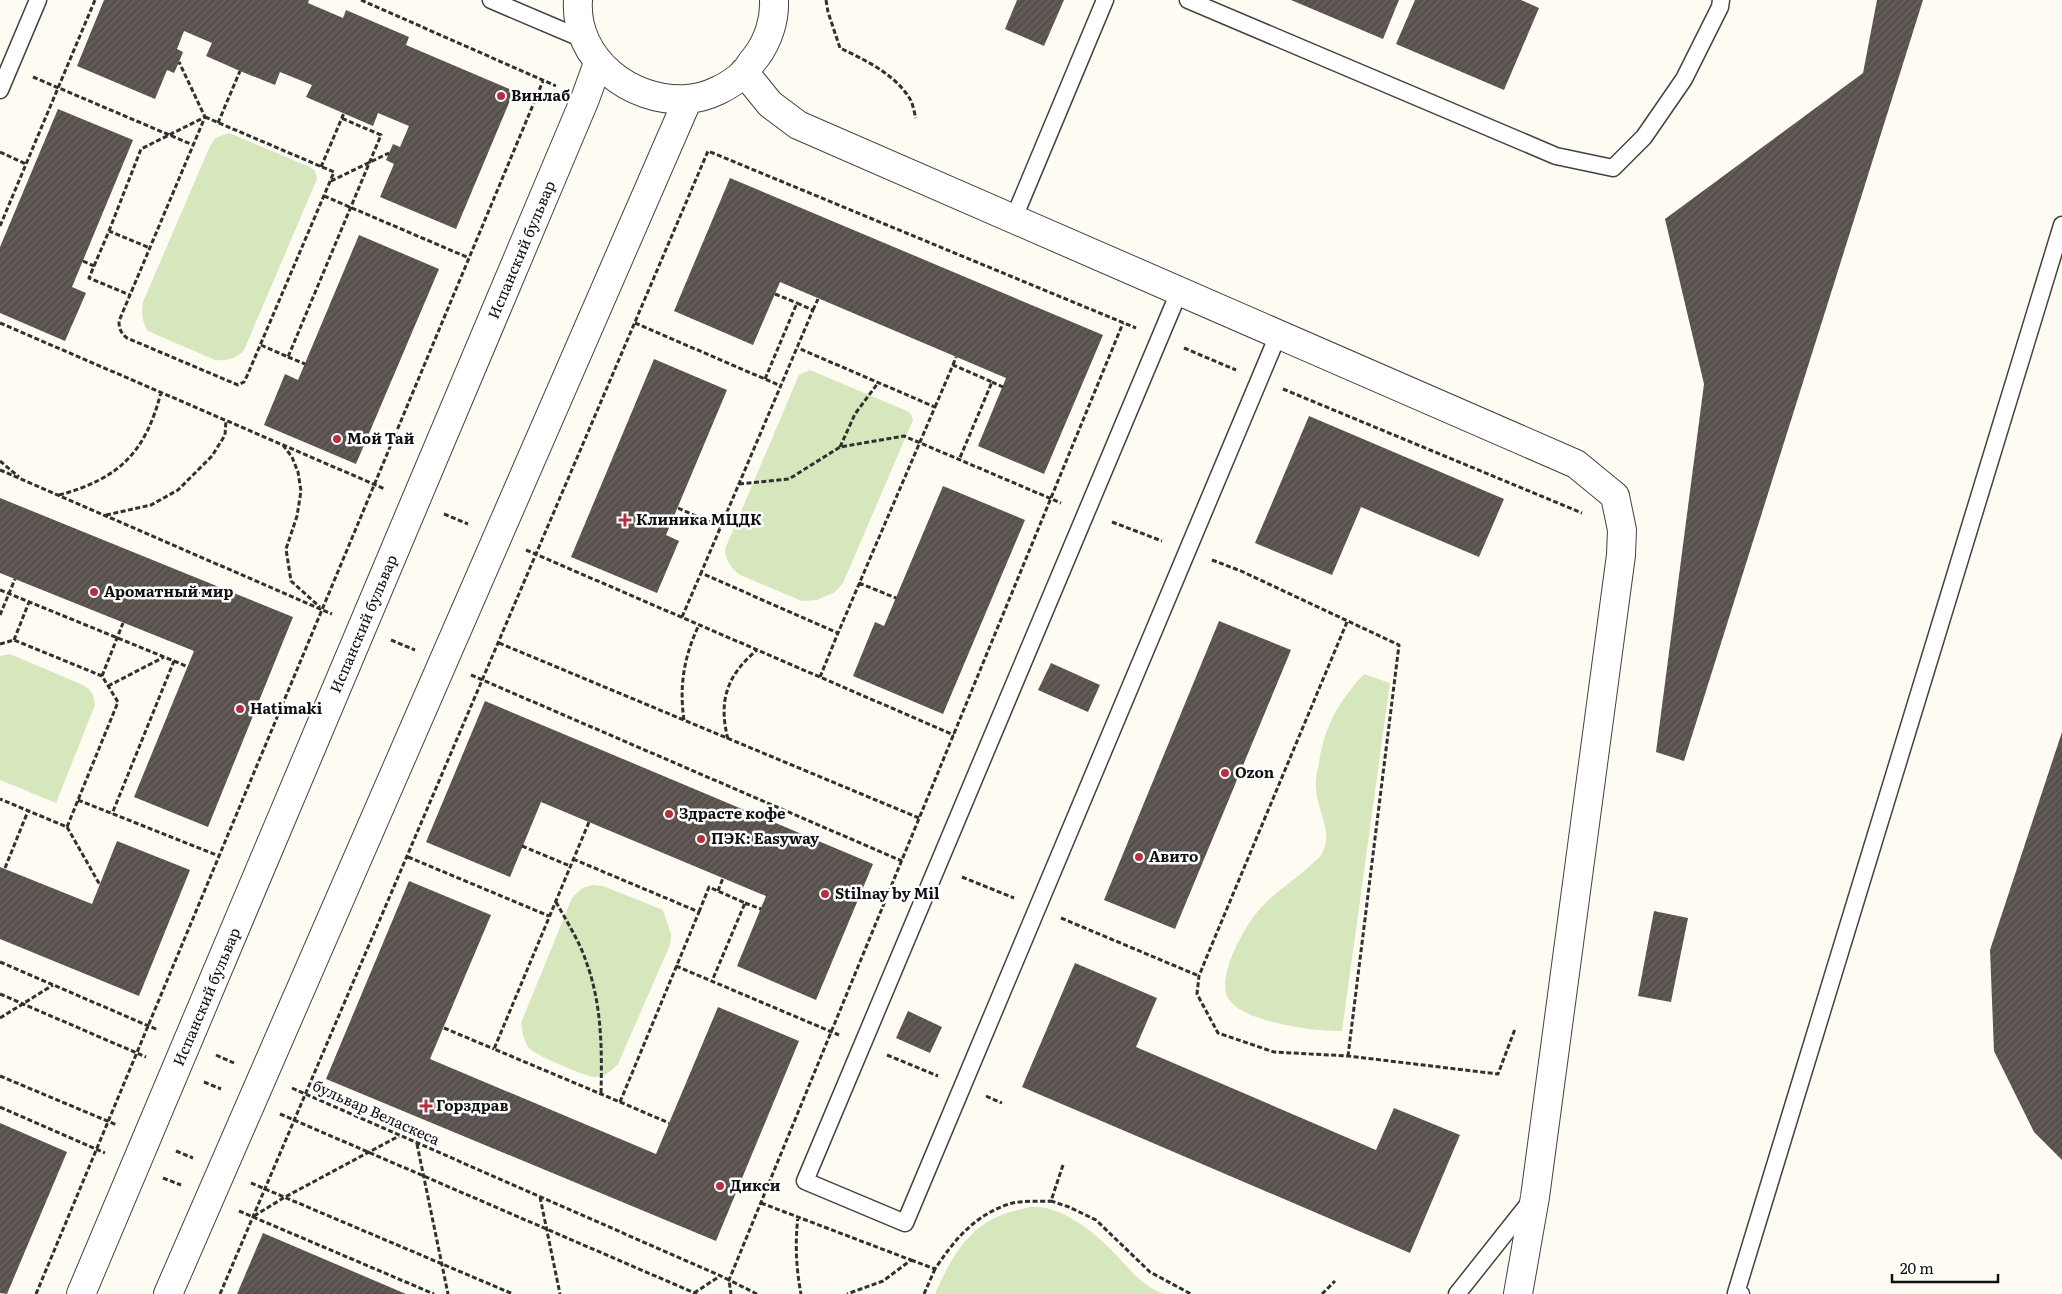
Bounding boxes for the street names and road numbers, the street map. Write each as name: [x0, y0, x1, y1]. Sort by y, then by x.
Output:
street label: Испанский бульвар: [481, 177, 560, 322]
street label: Испанский бульвар: [323, 551, 402, 696]
street label: Испанский бульвар: [166, 924, 245, 1069]
street label: бульвар Веласкеса: [309, 1073, 445, 1150]

